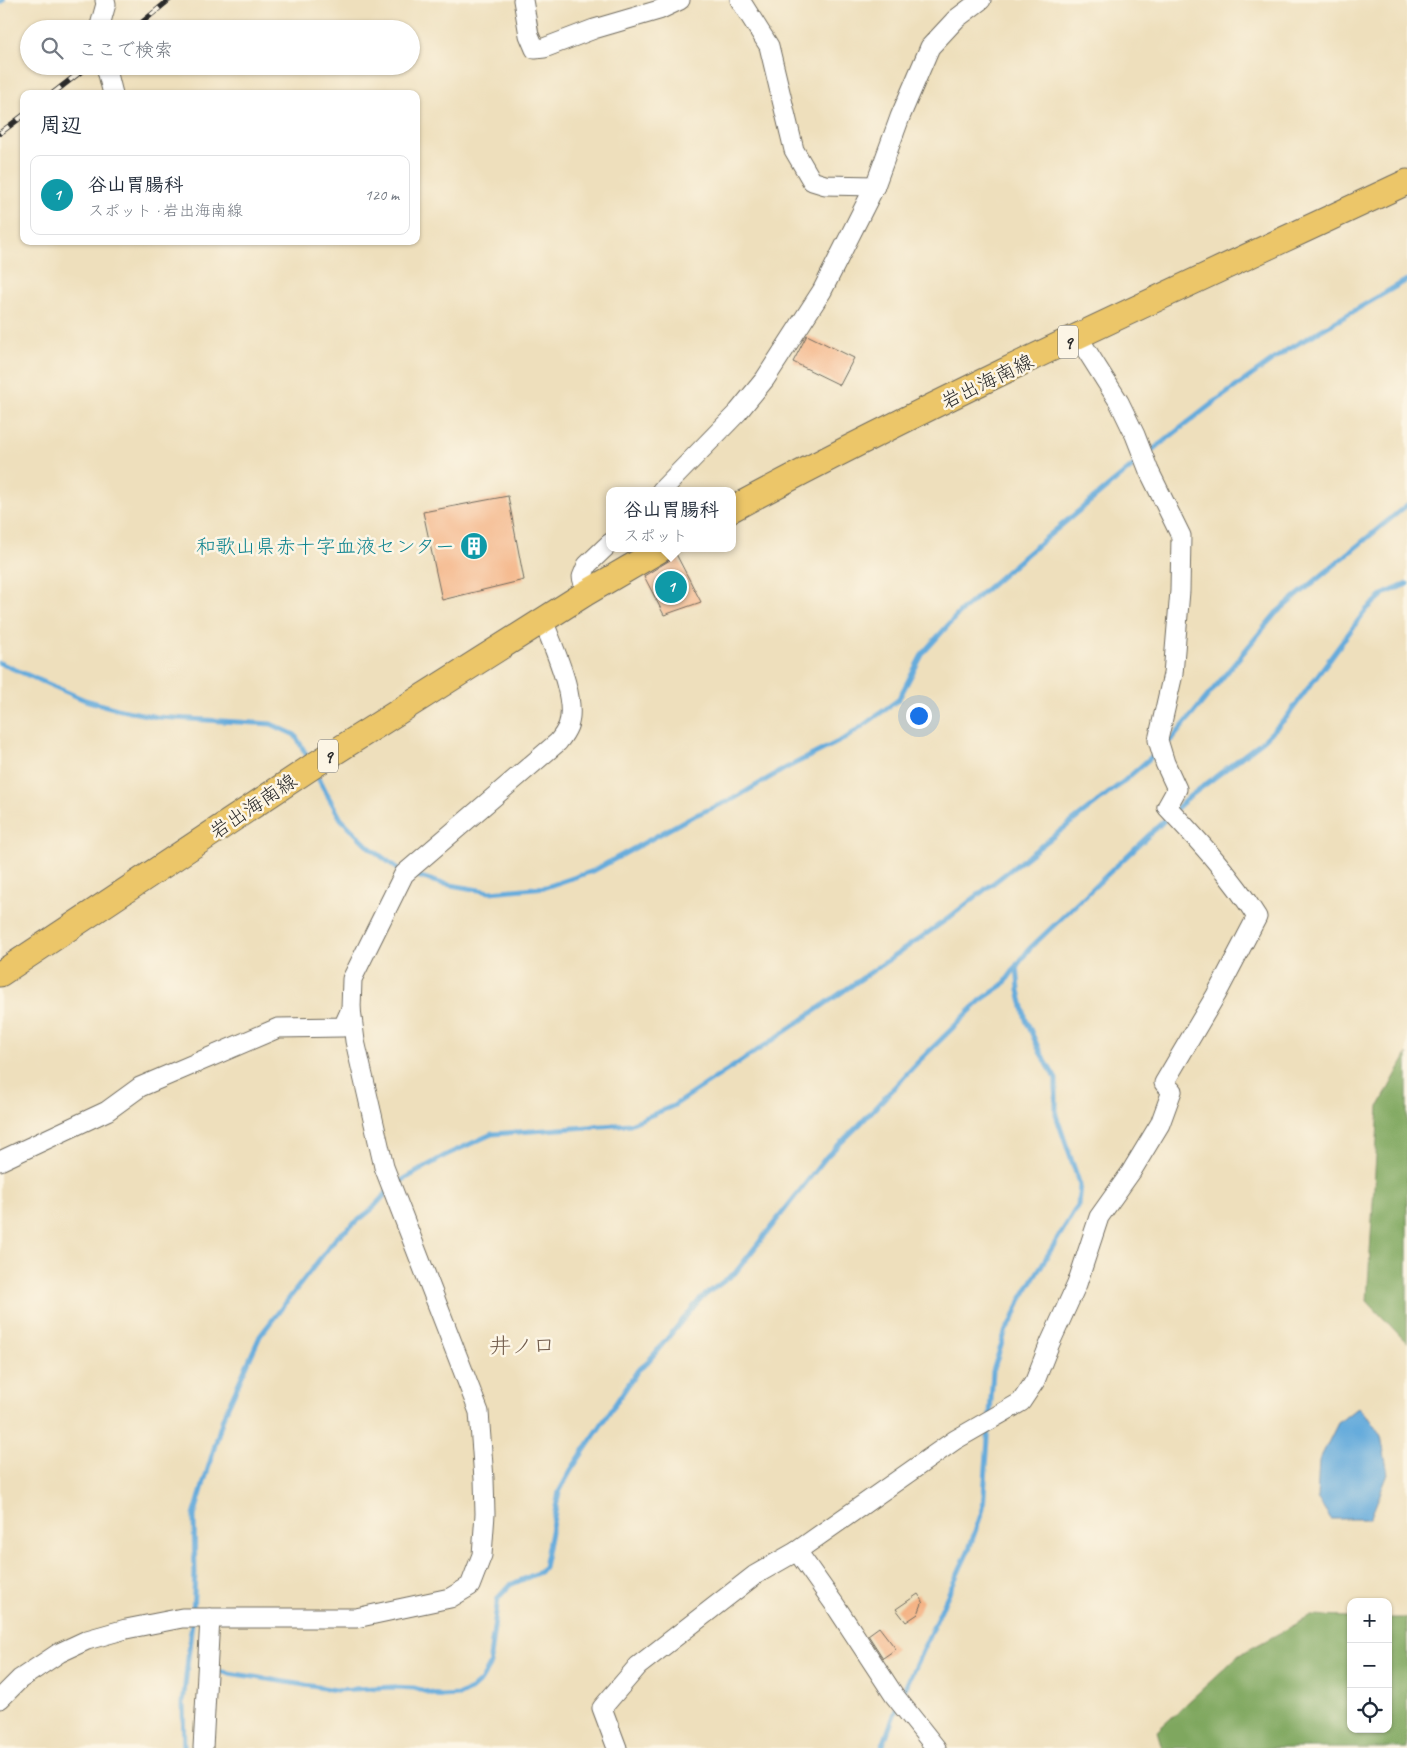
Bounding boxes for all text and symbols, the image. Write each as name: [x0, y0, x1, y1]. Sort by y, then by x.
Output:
search box: [20, 20, 420, 75]
icon: search: [38, 34, 66, 62]
text: ここで検索: [78, 38, 173, 62]
text: 周辺: [40, 112, 82, 138]
text: 谷山胃腸科: [88, 173, 183, 197]
text: 1: [53, 185, 61, 205]
text: 120 m: [365, 185, 399, 205]
text: スポット · 岩出海南線: [88, 201, 243, 221]
road number: 9: [1058, 326, 1078, 358]
street label: 岩出海南線: [937, 348, 1038, 415]
popup: [606, 487, 736, 552]
text: 谷山胃腸科: [623, 498, 719, 522]
text: スポット: [623, 526, 688, 546]
building icon: 和歌山県赤十字血液センター: [459, 531, 489, 561]
place label: 和歌山県赤十字血液センター: [196, 534, 455, 559]
pin: 1: [655, 568, 687, 606]
your location: [906, 703, 932, 729]
road number: 9: [318, 739, 338, 772]
street label: 岩出海南線: [205, 768, 302, 845]
district label: 井ノ口: [489, 1332, 555, 1360]
map controls: [1347, 1598, 1392, 1733]
button: +: [1347, 1598, 1392, 1643]
button: −: [1347, 1643, 1392, 1688]
button: locate: [1347, 1688, 1392, 1733]

